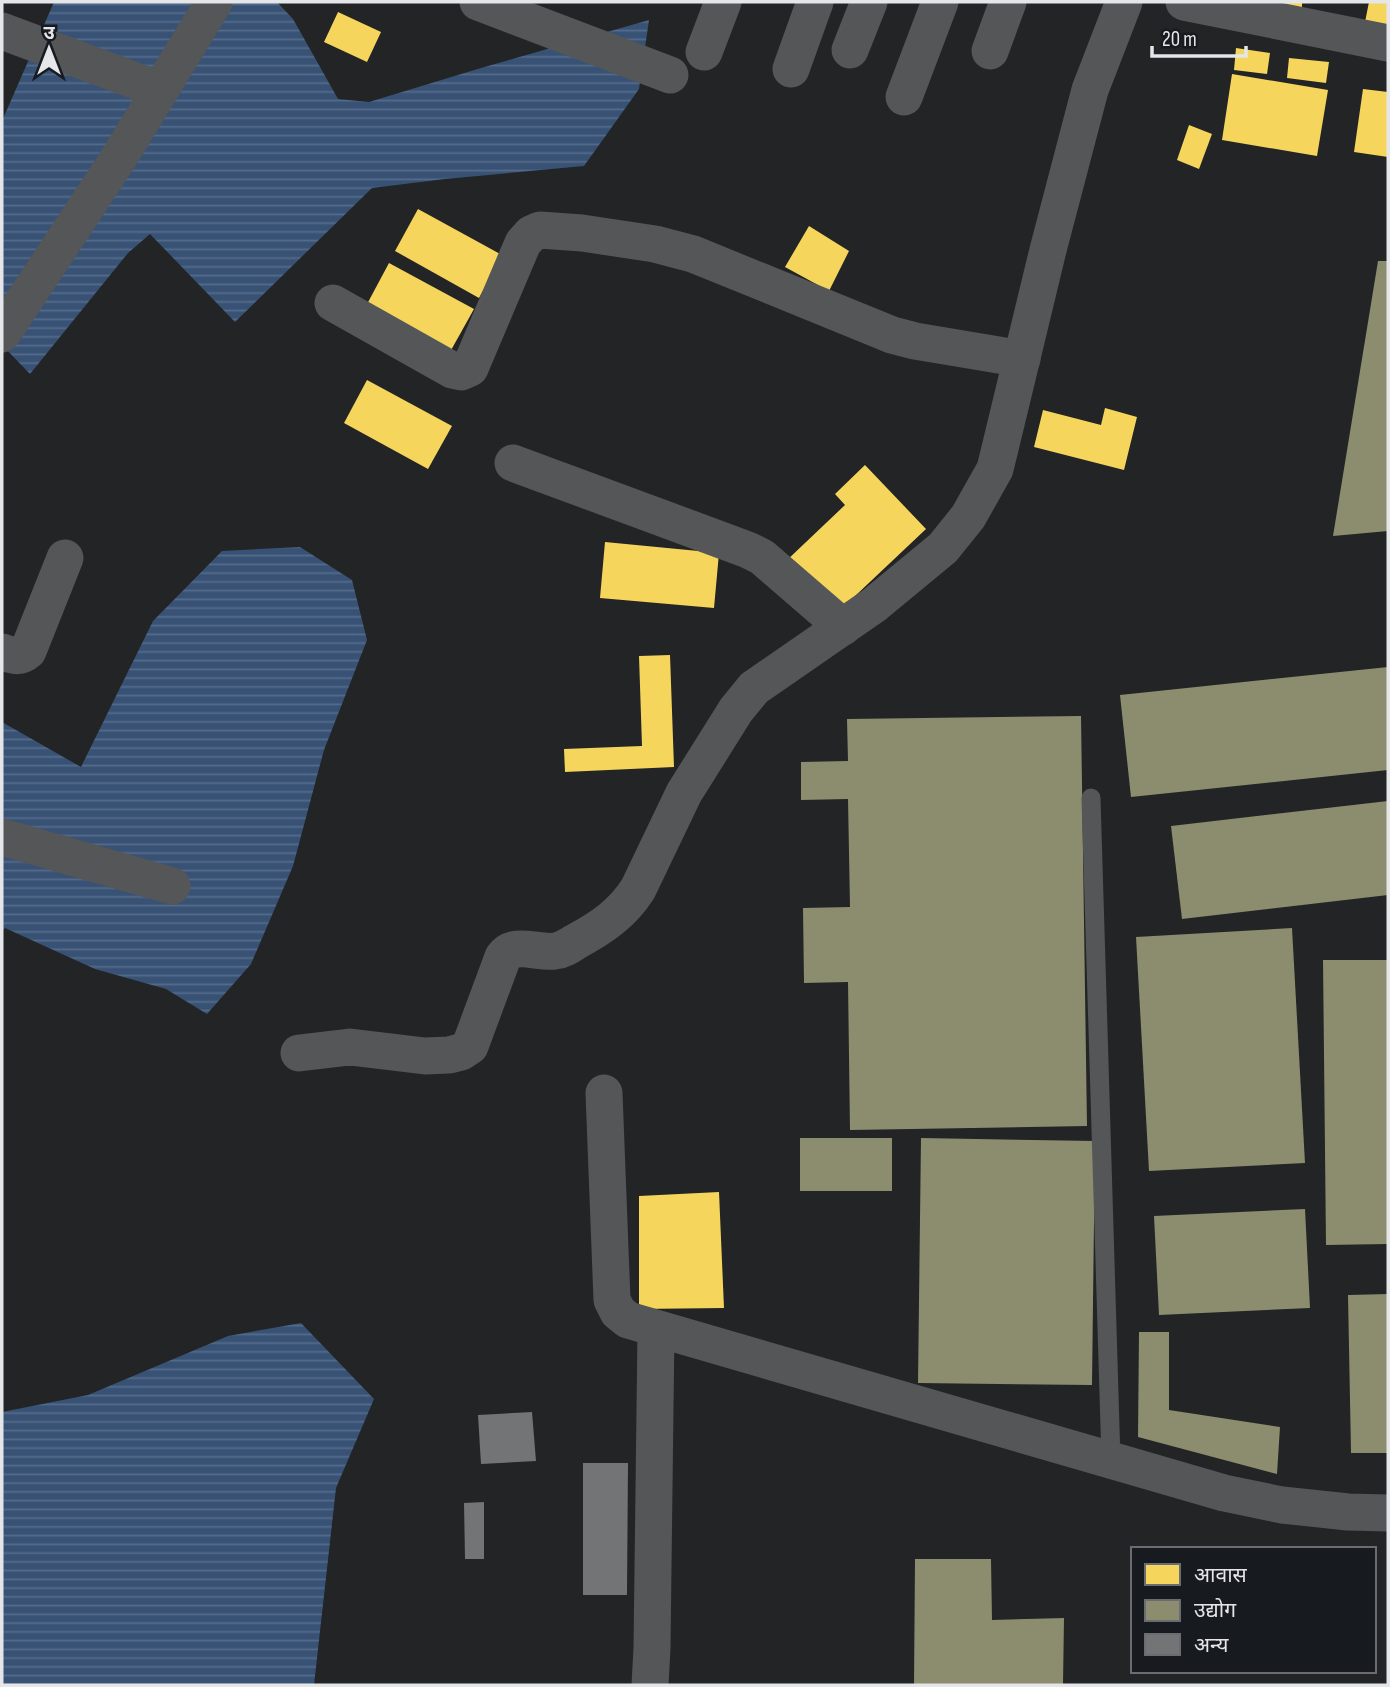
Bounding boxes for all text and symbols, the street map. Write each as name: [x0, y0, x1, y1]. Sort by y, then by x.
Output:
north arrow: [14, 14, 84, 84]
scale bar: [1152, 14, 1246, 58]
text: उ: [43, 22, 55, 45]
text: 20 m: [1162, 27, 1197, 52]
legend: [1131, 1547, 1376, 1673]
text: आवास: [1194, 1563, 1248, 1588]
text: उद्योग: [1194, 1598, 1237, 1623]
text: अन्य: [1194, 1633, 1229, 1658]

